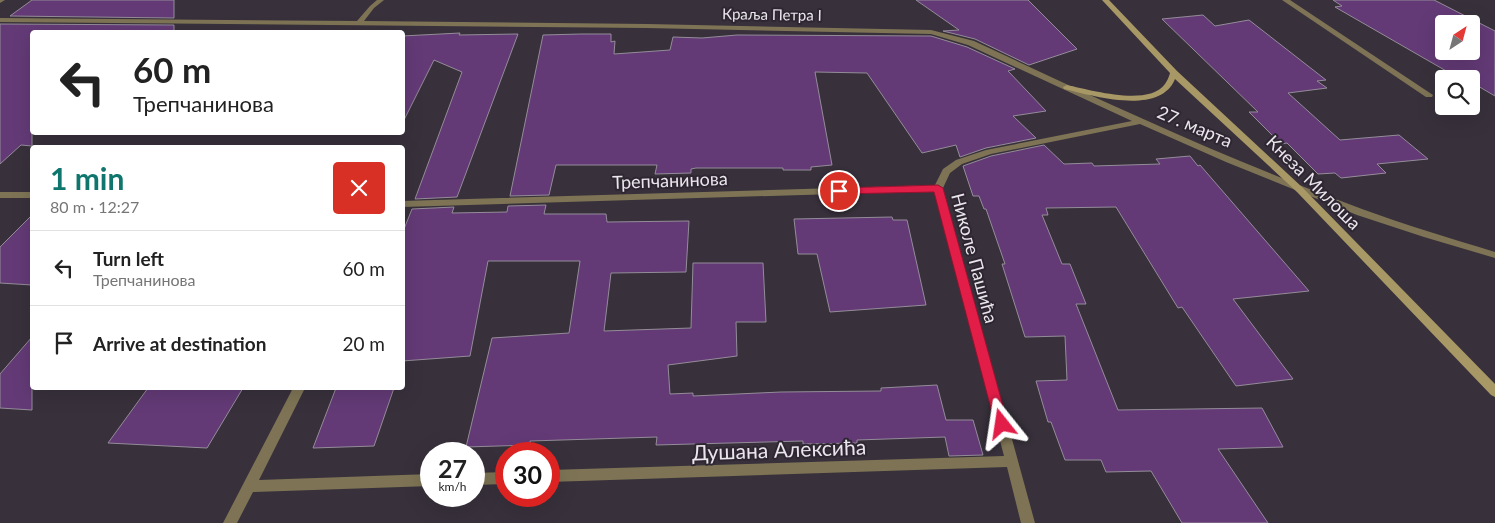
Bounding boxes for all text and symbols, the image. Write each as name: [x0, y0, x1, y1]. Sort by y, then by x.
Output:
street label: Краља Петра I: [722, 4, 822, 24]
north arrow: [1435, 15, 1480, 60]
map controls: [1435, 15, 1480, 115]
text: 60 m: [133, 48, 211, 90]
icon: left: [50, 50, 115, 115]
button: search: [1435, 70, 1480, 115]
text: Трепчанинова: [133, 90, 274, 117]
street label: 27. марта: [1154, 100, 1236, 152]
street label: Кнеза Милоша: [1262, 130, 1366, 234]
text: 1 min: [50, 160, 124, 196]
button: close: [333, 162, 385, 214]
street label: Трепчанинова: [612, 167, 728, 193]
pin: [818, 170, 860, 212]
icon: arrive: [825, 177, 853, 205]
street label: Николе Пашића: [947, 191, 1003, 325]
text: 80 m · 12:27: [50, 197, 139, 216]
text: Turn left: [93, 247, 164, 270]
icon: left: [50, 254, 78, 282]
text: 60 m: [342, 257, 385, 280]
text: Трепчанинова: [93, 270, 196, 289]
icon: arrive: [50, 329, 78, 357]
text: Arrive at destination: [93, 332, 266, 355]
text: 20 m: [342, 332, 385, 355]
position arrow: [975, 397, 1027, 449]
street label: Душана Алексића: [692, 433, 866, 465]
speed limit sign: 30: [495, 442, 560, 507]
text: 27: [438, 453, 467, 483]
text: km/h: [438, 479, 467, 494]

